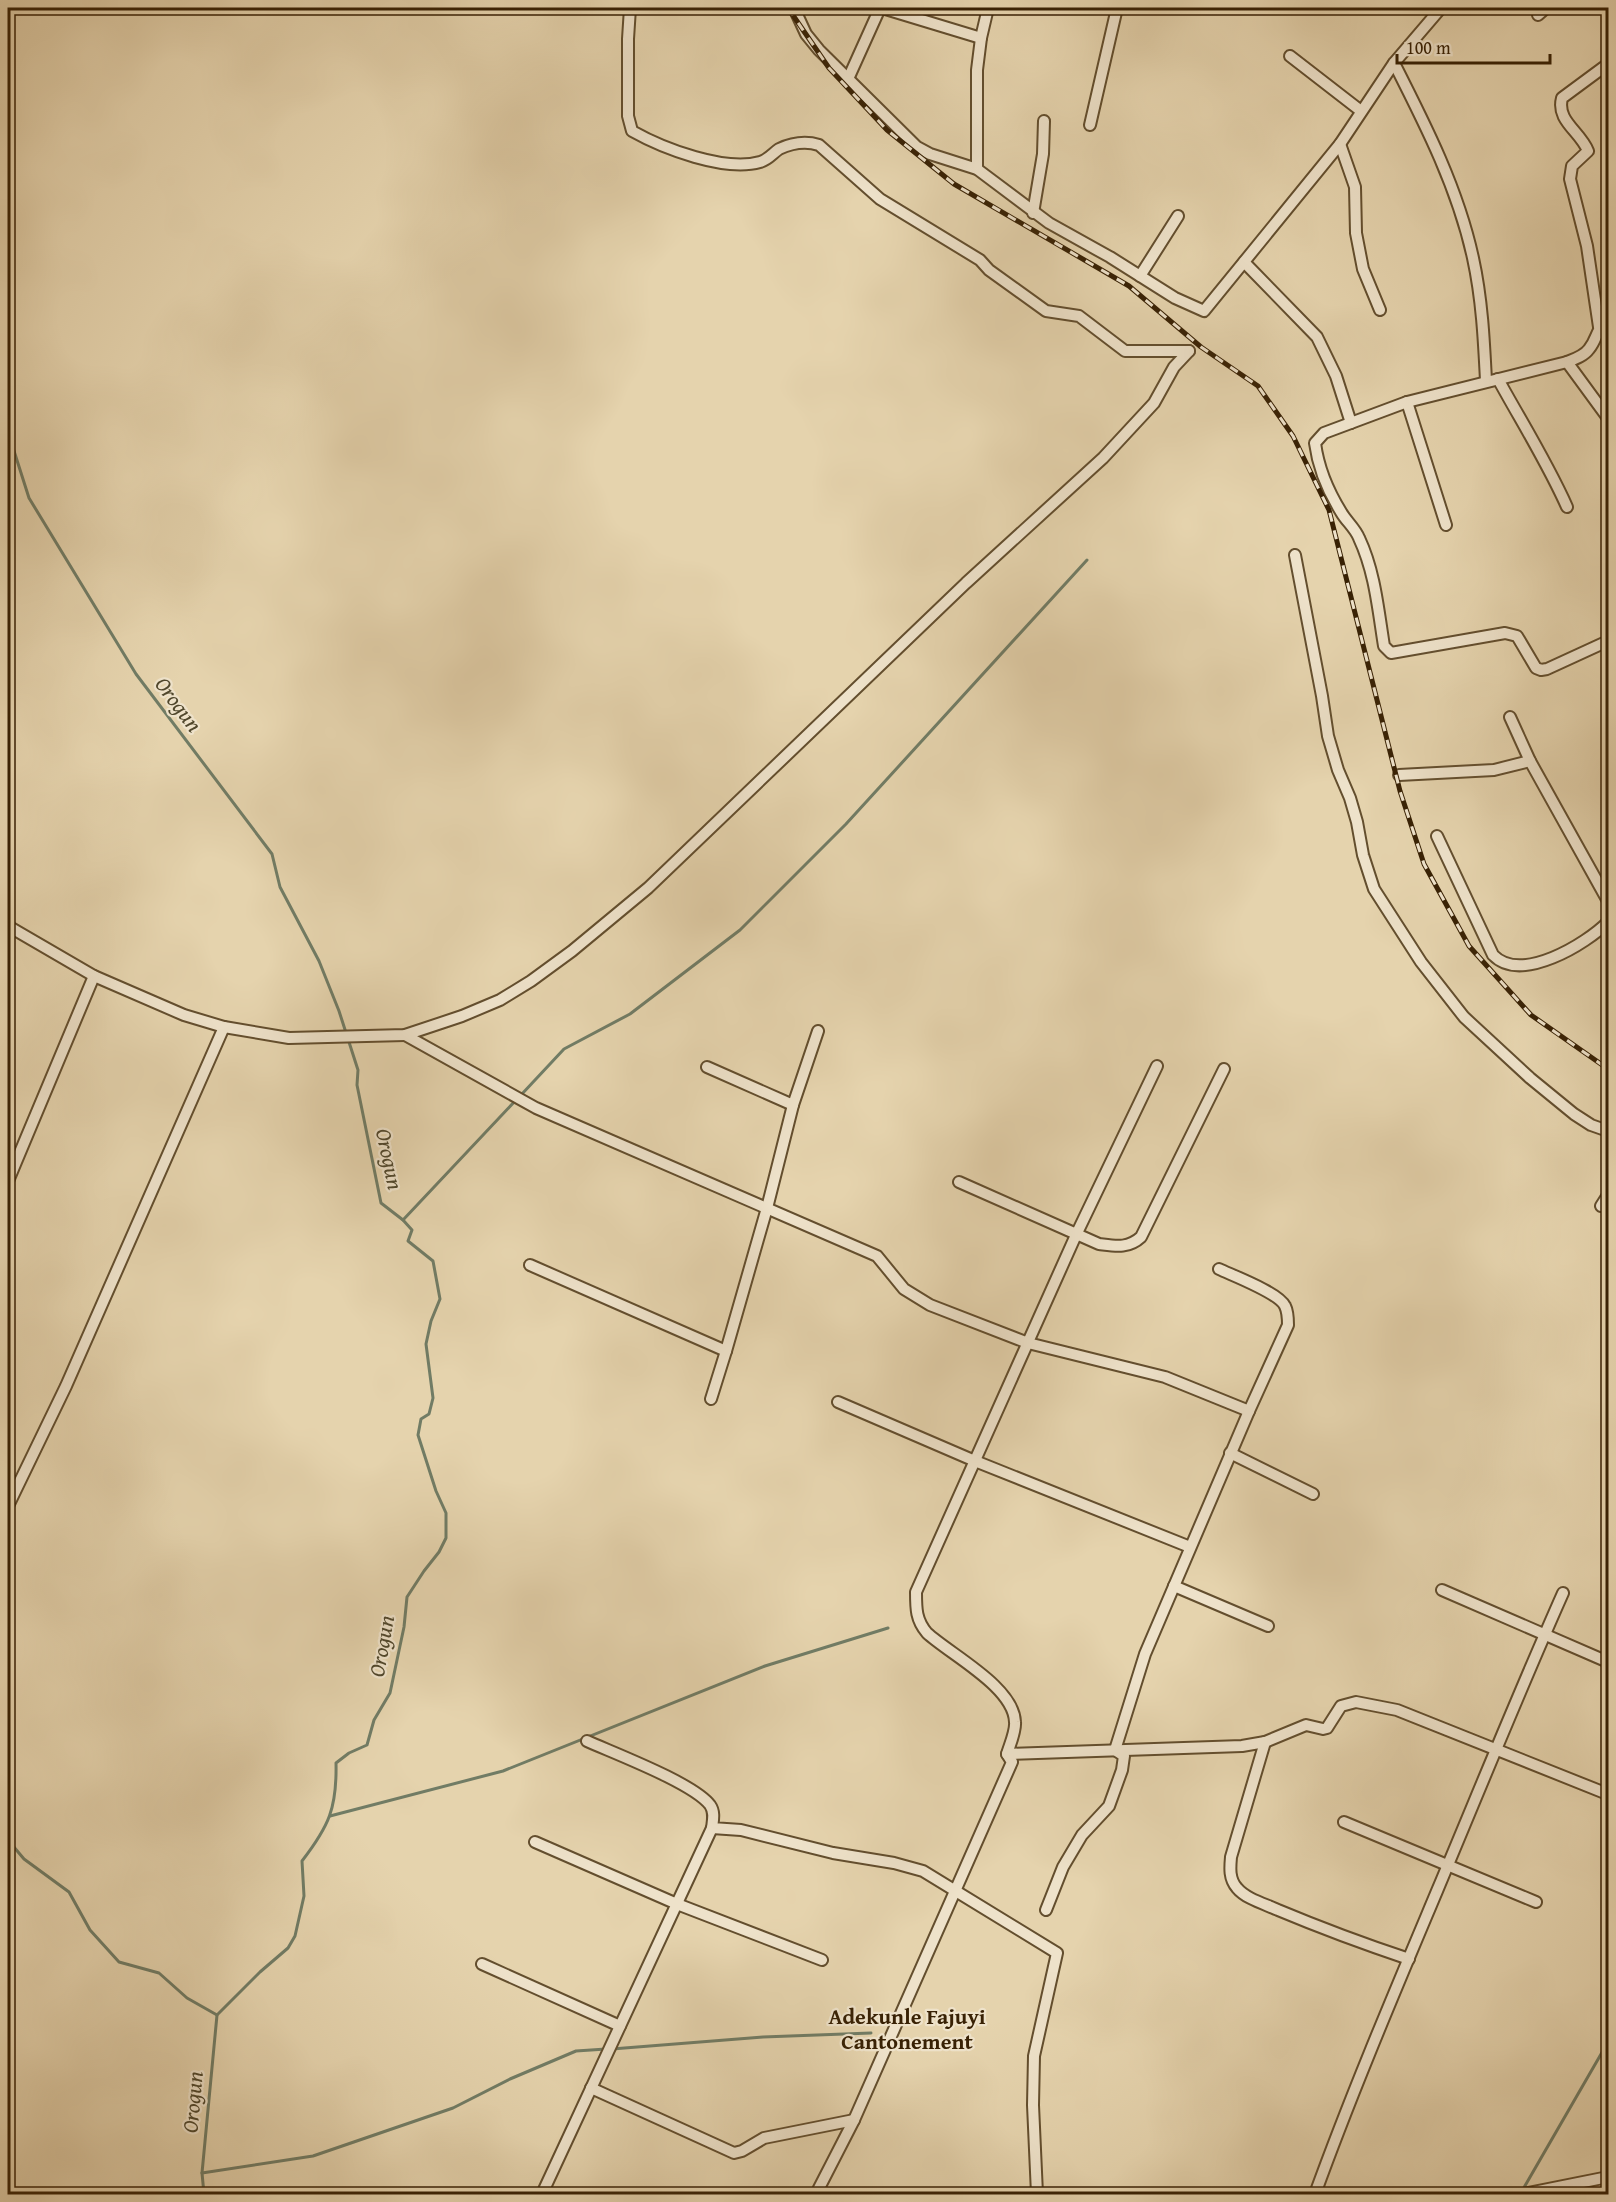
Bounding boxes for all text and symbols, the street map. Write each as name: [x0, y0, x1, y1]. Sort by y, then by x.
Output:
scale bar: [1397, 27, 1550, 65]
text: 100 m: [1406, 34, 1451, 61]
water label: Orogun: [148, 670, 210, 738]
water label: Orogun: [368, 1125, 412, 1193]
water label: Orogun: [360, 1613, 402, 1679]
district label: Adekunle Fajuyi Cantonement: [828, 2000, 986, 2057]
water label: Orogun: [173, 2070, 211, 2134]

